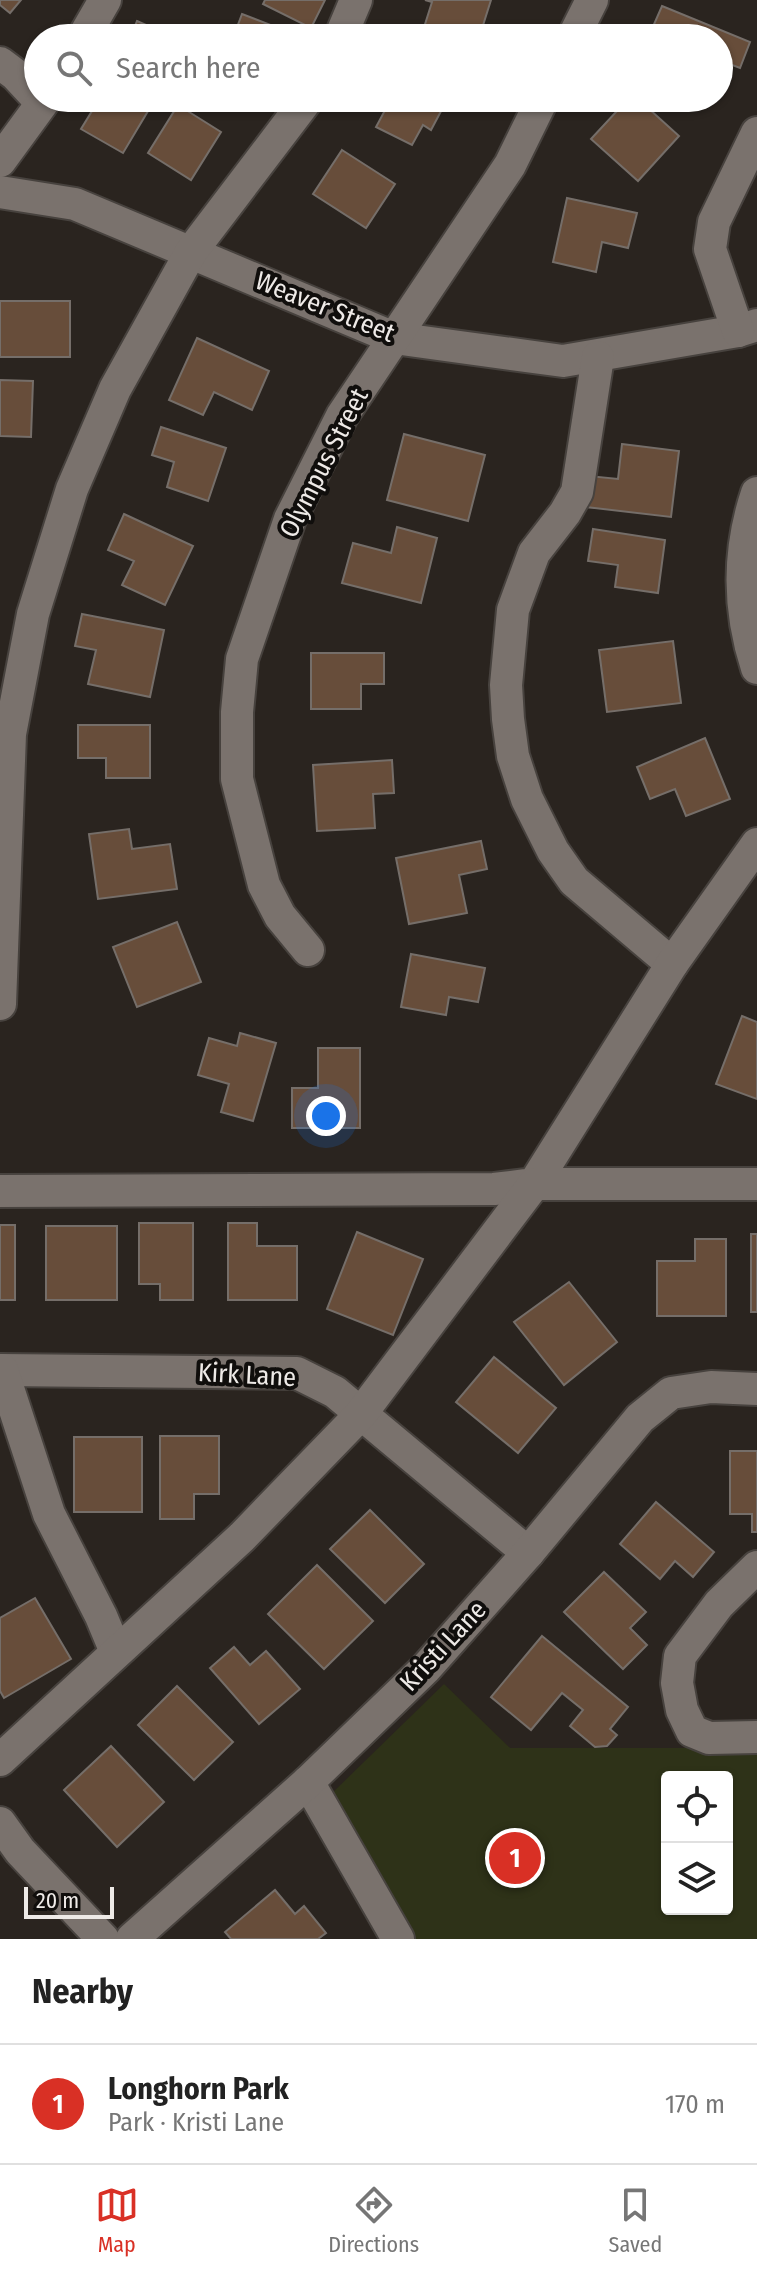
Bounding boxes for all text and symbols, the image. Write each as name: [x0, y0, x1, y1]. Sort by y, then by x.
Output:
search box: [24, 24, 733, 112]
icon: search: [52, 46, 96, 90]
text: Search here: [116, 50, 261, 86]
street label: Weaver Street: [251, 265, 400, 349]
street label: Olympus Street: [273, 383, 375, 543]
your location: [306, 1096, 346, 1136]
street label: Kirk Lane: [197, 1357, 297, 1393]
street label: Kristi Lane: [393, 1594, 493, 1698]
map controls: [661, 1771, 733, 1915]
button: locate: [661, 1771, 733, 1843]
pin: 1: [489, 1828, 541, 1888]
button: layers: [661, 1843, 733, 1915]
scale bar: [24, 1883, 114, 1919]
text: 20 m: [36, 1887, 79, 1914]
text: Nearby: [32, 1971, 133, 2012]
text: Longhorn Park: [108, 2071, 289, 2107]
text: 1: [53, 2089, 64, 2120]
text: 170 m: [665, 2089, 725, 2120]
text: Park · Kristi Lane: [108, 2107, 284, 2138]
tab: Map: [95, 2183, 139, 2258]
tab: Directions: [328, 2183, 419, 2258]
tab: Saved: [609, 2183, 662, 2258]

